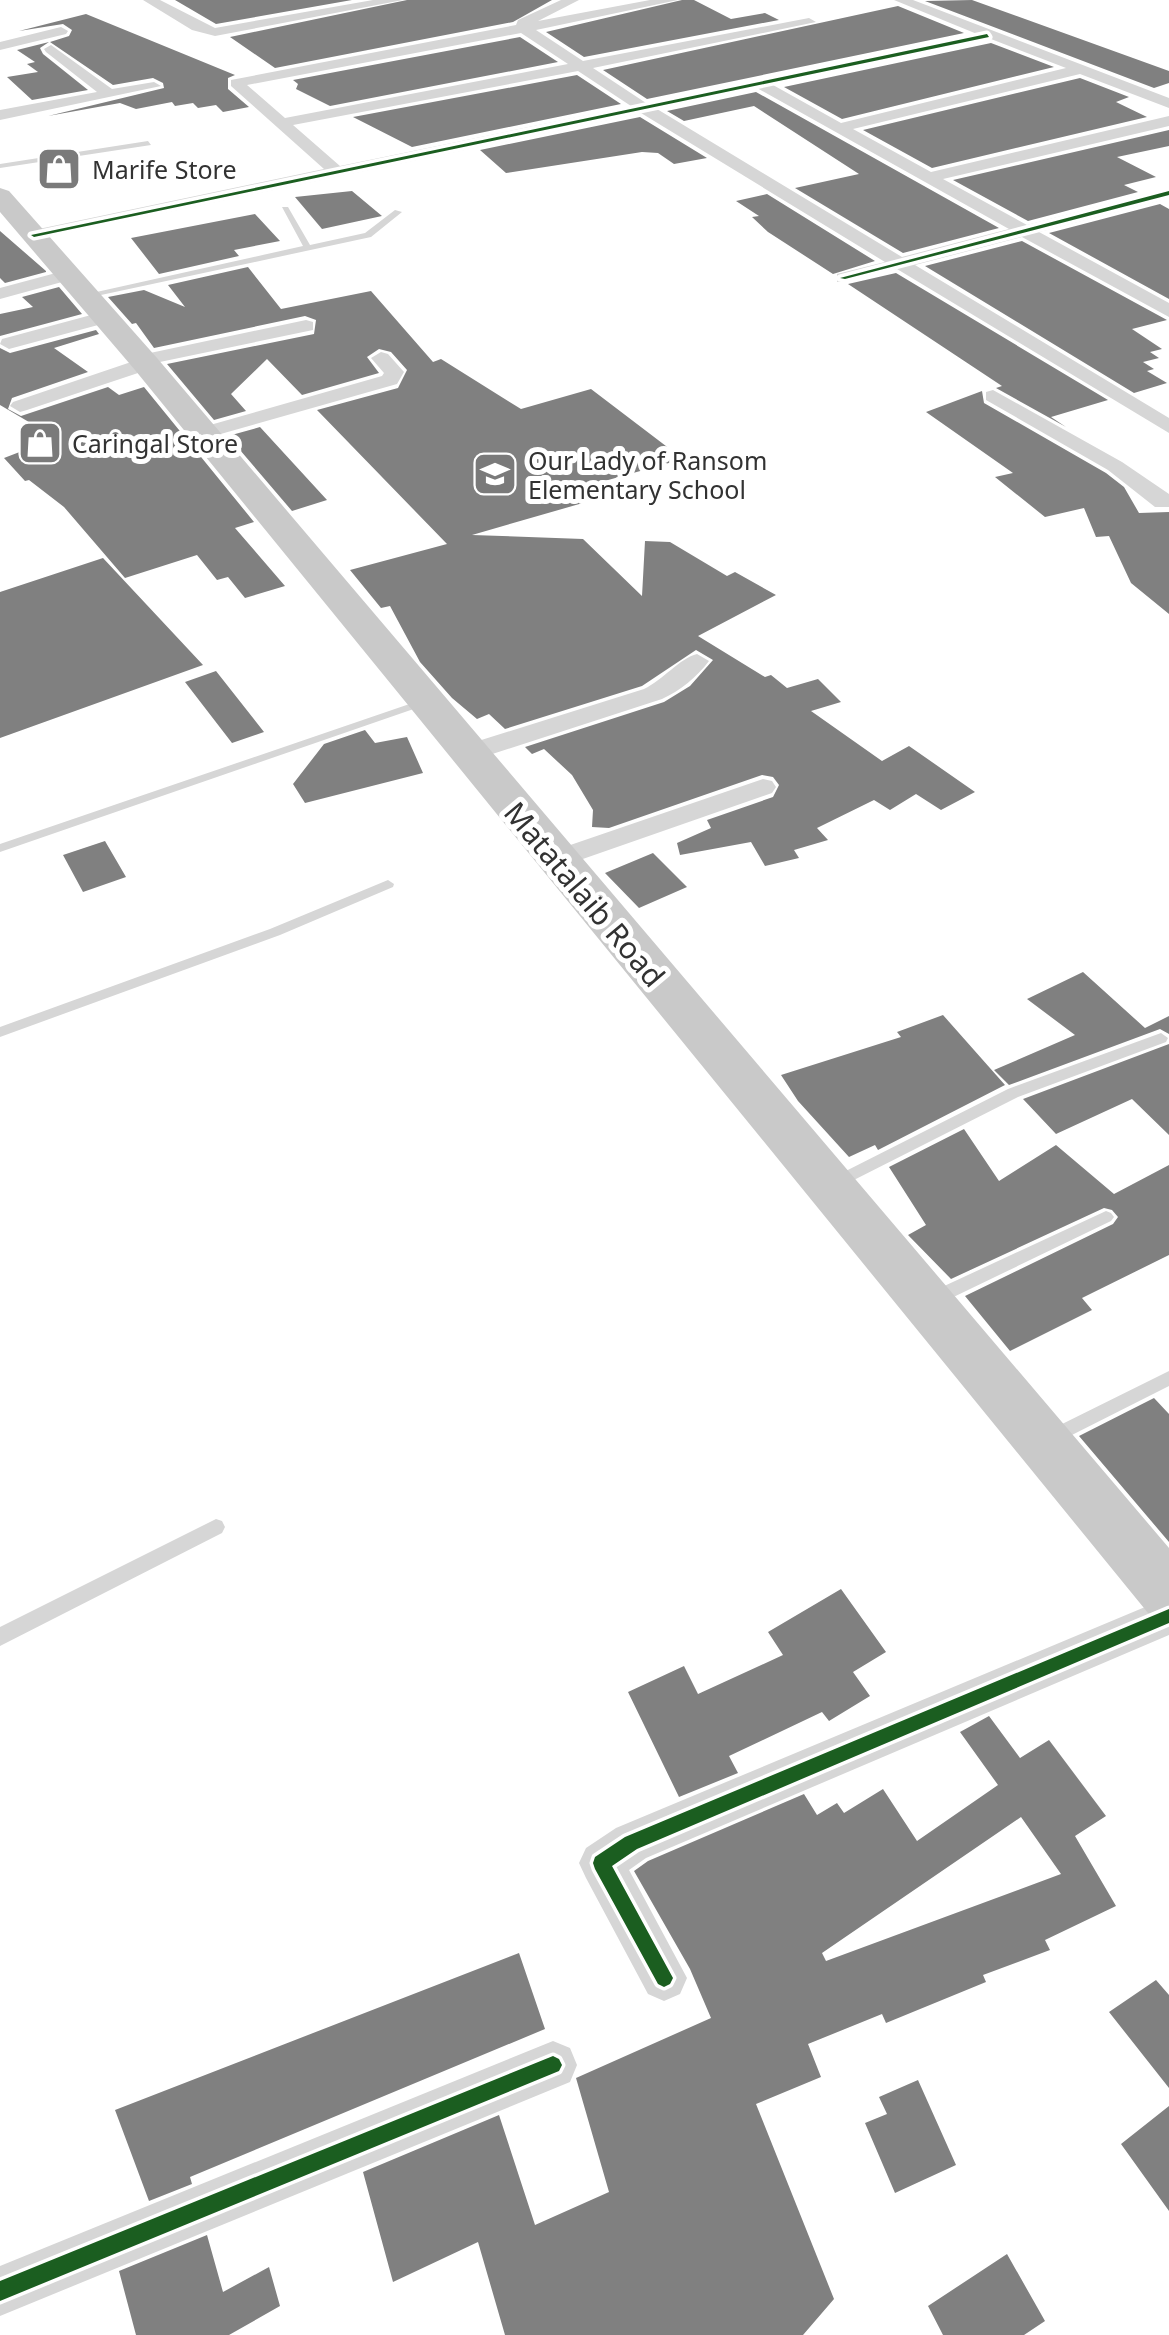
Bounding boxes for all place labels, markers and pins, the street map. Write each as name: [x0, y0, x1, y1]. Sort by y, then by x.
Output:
shop icon: Marife Store: [36, 146, 82, 192]
place label: Marife Store: [92, 152, 236, 186]
shop icon: Caringal Store: [17, 420, 63, 466]
place label: Caringal Store: [72, 426, 238, 460]
place label: Our Lady of Ransom Elementary School: [528, 443, 767, 506]
school or university icon: Our Lady of Ransom Elementary School: [472, 451, 518, 497]

